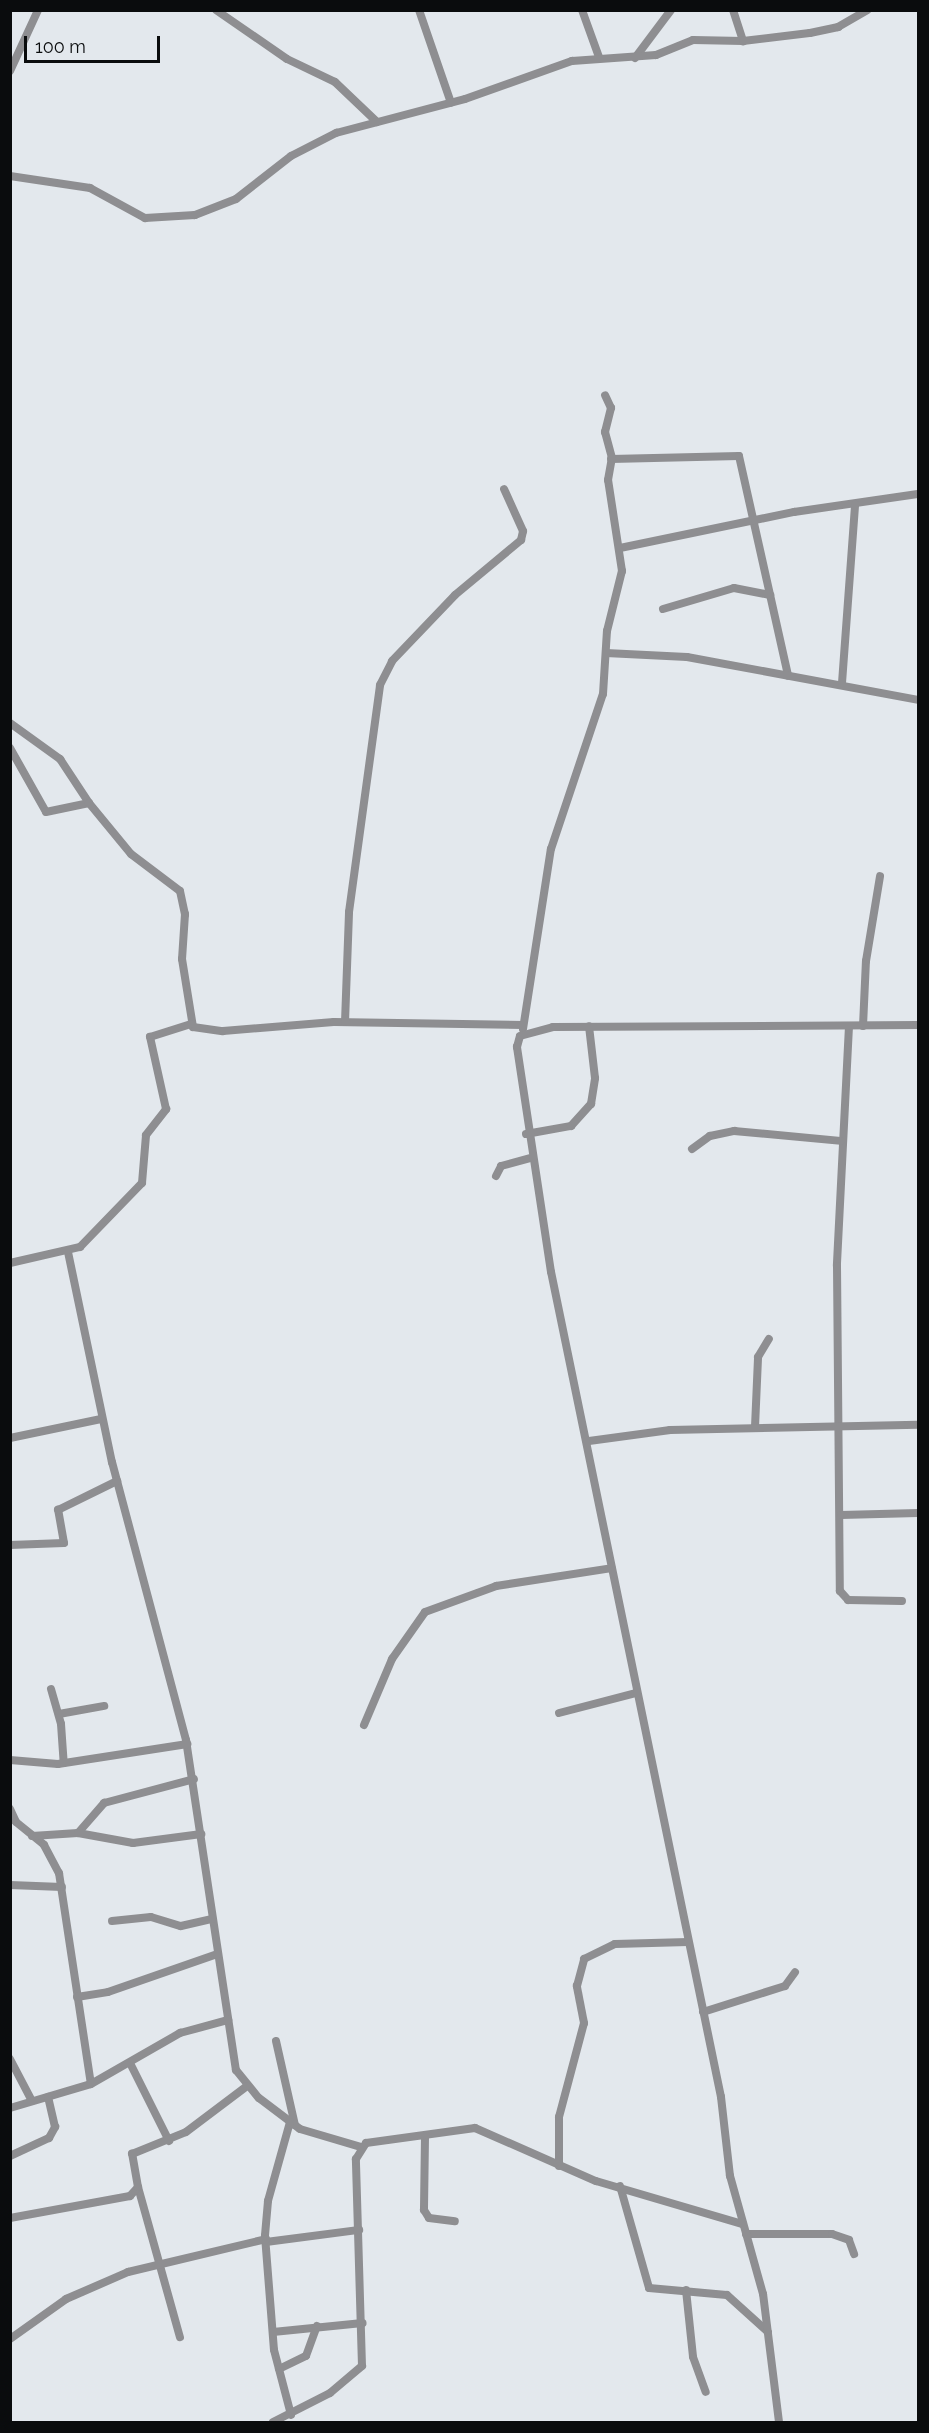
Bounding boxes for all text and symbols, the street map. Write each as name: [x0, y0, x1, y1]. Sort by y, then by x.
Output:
scale bar: [27, 24, 164, 62]
text: 100 m: [35, 36, 86, 57]

